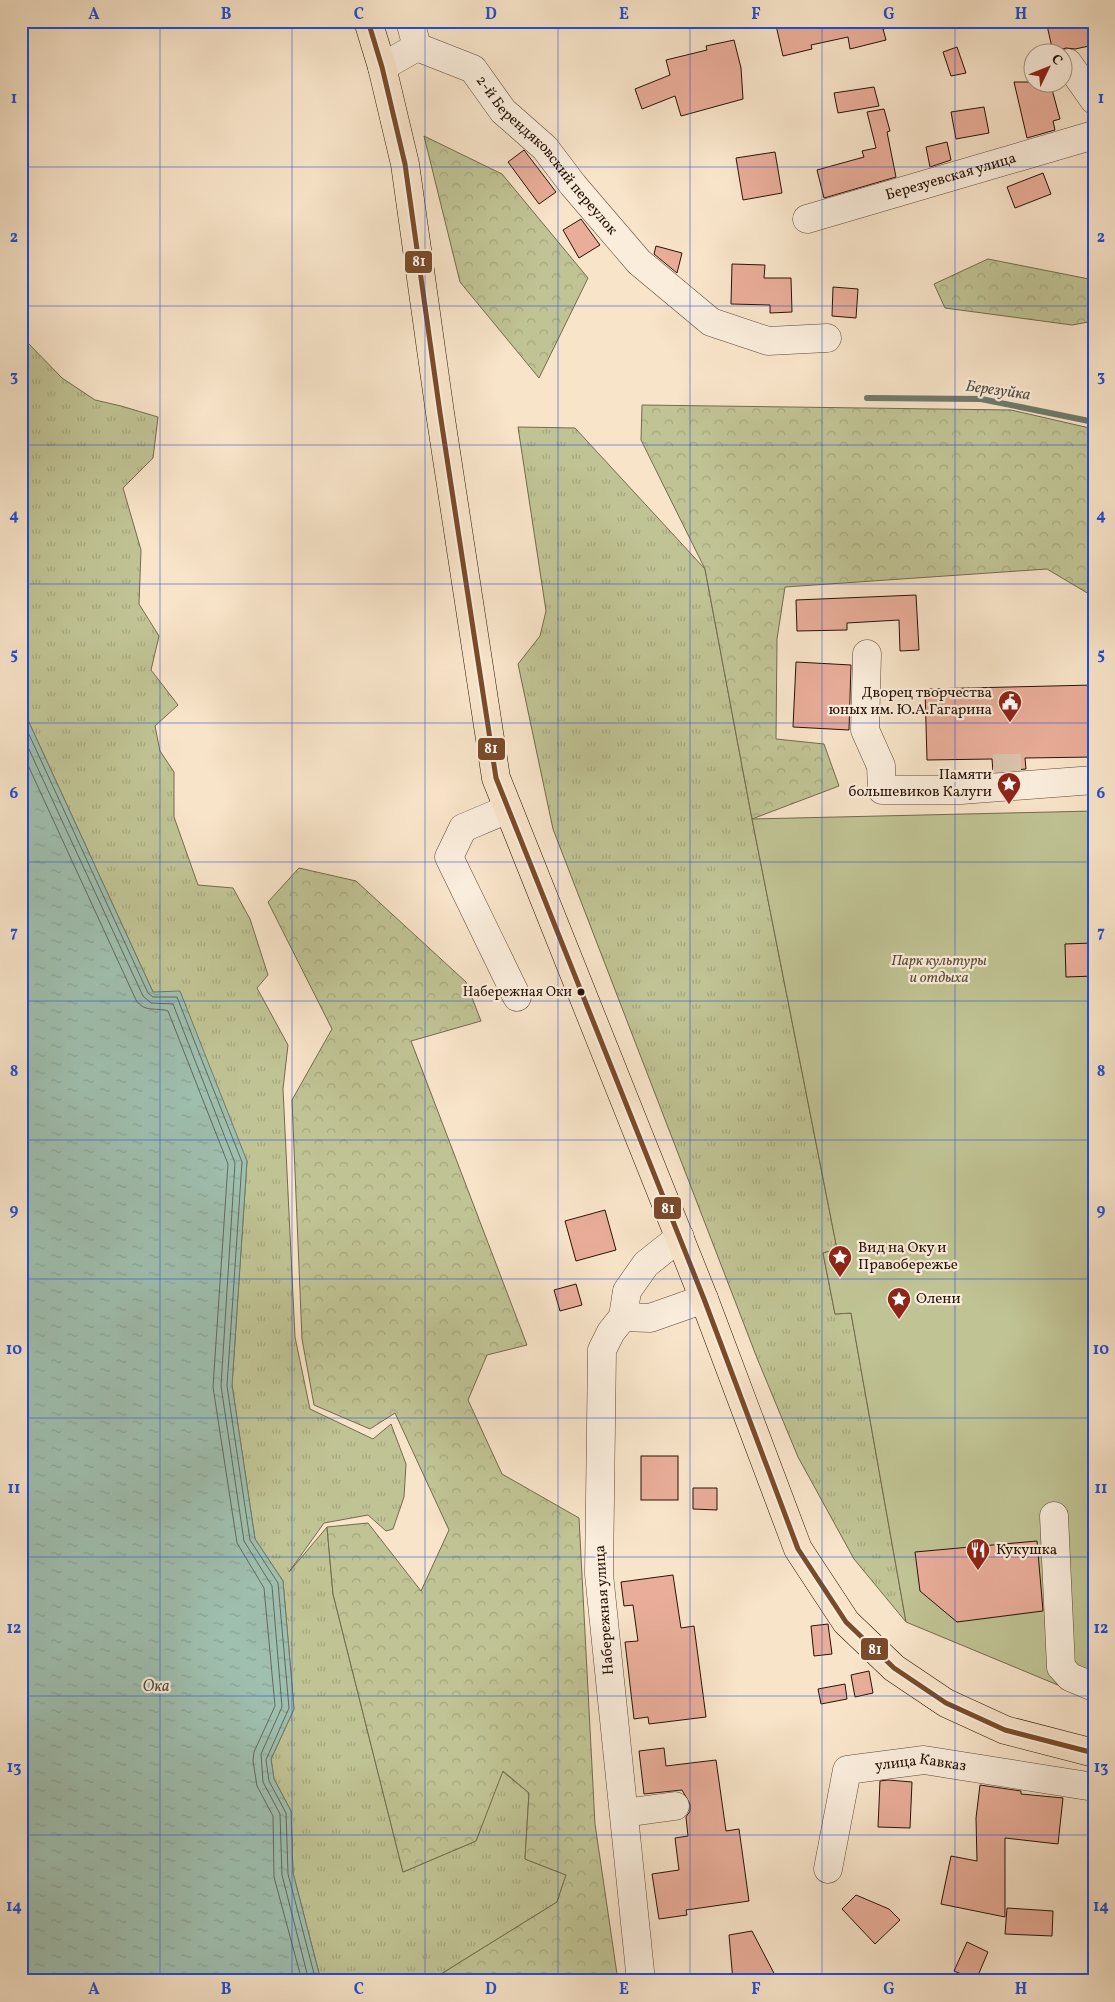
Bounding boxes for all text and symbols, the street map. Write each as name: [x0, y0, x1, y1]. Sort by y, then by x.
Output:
text: A: [88, 4, 100, 26]
text: B: [221, 4, 232, 26]
text: C: [354, 4, 364, 26]
text: D: [485, 4, 497, 26]
text: E: [619, 4, 629, 26]
text: F: [751, 4, 761, 26]
text: G: [883, 4, 895, 26]
text: H: [1015, 4, 1027, 26]
north arrow: [1022, 42, 1072, 92]
text: С: [1046, 50, 1066, 70]
street label: 2-й Берендяковский переулок: [471, 71, 622, 240]
text: 1: [11, 88, 17, 110]
text: 1: [1098, 88, 1104, 110]
street label: Березуевская улица: [883, 148, 1019, 206]
text: 2: [10, 227, 18, 249]
text: 2: [1097, 227, 1105, 249]
line badge: 81: [404, 250, 433, 274]
text: 81: [412, 253, 426, 272]
text: 3: [10, 366, 18, 388]
text: 3: [1097, 366, 1105, 388]
water label: Березуйка: [964, 376, 1032, 406]
text: 4: [9, 505, 19, 527]
text: 4: [1096, 505, 1106, 527]
text: 5: [10, 644, 18, 666]
text: 5: [1097, 644, 1105, 666]
place label: Дворец творчества юных им. Ю.А.Гагарина: [829, 683, 992, 721]
public building icon: Дворец творчества юных им. Ю.А.Гагарина: [997, 689, 1023, 723]
line badge: 81: [477, 737, 506, 761]
text: 81: [484, 740, 498, 759]
place label: Памяти большевиков Калуги: [848, 765, 992, 803]
place icon: Памяти большевиков Калуги: [996, 771, 1022, 805]
text: 6: [10, 783, 19, 805]
text: 6: [1097, 783, 1106, 805]
text: 7: [10, 922, 18, 944]
text: 7: [1097, 922, 1105, 944]
park label: Парк культуры и отдыха: [891, 951, 987, 989]
place label: Набережная Оки: [463, 983, 572, 1002]
marker: Набережная Оки: [576, 987, 586, 997]
text: 8: [10, 1061, 18, 1083]
text: 8: [1097, 1061, 1105, 1083]
line badge: 81: [653, 1196, 682, 1220]
text: 9: [10, 1200, 19, 1222]
text: 81: [661, 1200, 675, 1219]
text: 9: [1097, 1200, 1106, 1222]
place label: Вид на Оку и Правобережье: [858, 1238, 958, 1276]
place icon: Вид на Оку и Правобережье: [827, 1244, 853, 1278]
place icon: Олени: [886, 1286, 912, 1320]
place label: Олени: [916, 1289, 961, 1310]
text: 10: [6, 1339, 22, 1361]
text: 10: [1093, 1339, 1109, 1361]
text: 11: [8, 1478, 20, 1500]
text: 11: [1095, 1478, 1107, 1500]
restaurant icon: Кукушка: [965, 1537, 991, 1571]
place label: Кукушка: [996, 1540, 1057, 1561]
street label: Набережная улица: [590, 1544, 620, 1676]
text: 12: [7, 1618, 21, 1640]
text: 12: [1094, 1618, 1108, 1640]
line badge: 81: [860, 1637, 889, 1661]
text: 81: [868, 1641, 882, 1660]
water label: Ока: [143, 1676, 170, 1698]
street label: улица Кавказ: [874, 1749, 968, 1777]
text: 13: [7, 1757, 21, 1779]
text: 13: [1094, 1757, 1108, 1779]
text: 14: [6, 1896, 22, 1918]
text: 14: [1093, 1896, 1109, 1918]
text: A: [88, 1979, 100, 2001]
text: B: [221, 1979, 232, 2001]
text: C: [354, 1979, 364, 2001]
text: D: [485, 1979, 497, 2001]
text: E: [619, 1979, 629, 2001]
text: F: [751, 1979, 761, 2001]
text: G: [883, 1979, 895, 2001]
text: H: [1015, 1979, 1027, 2001]

